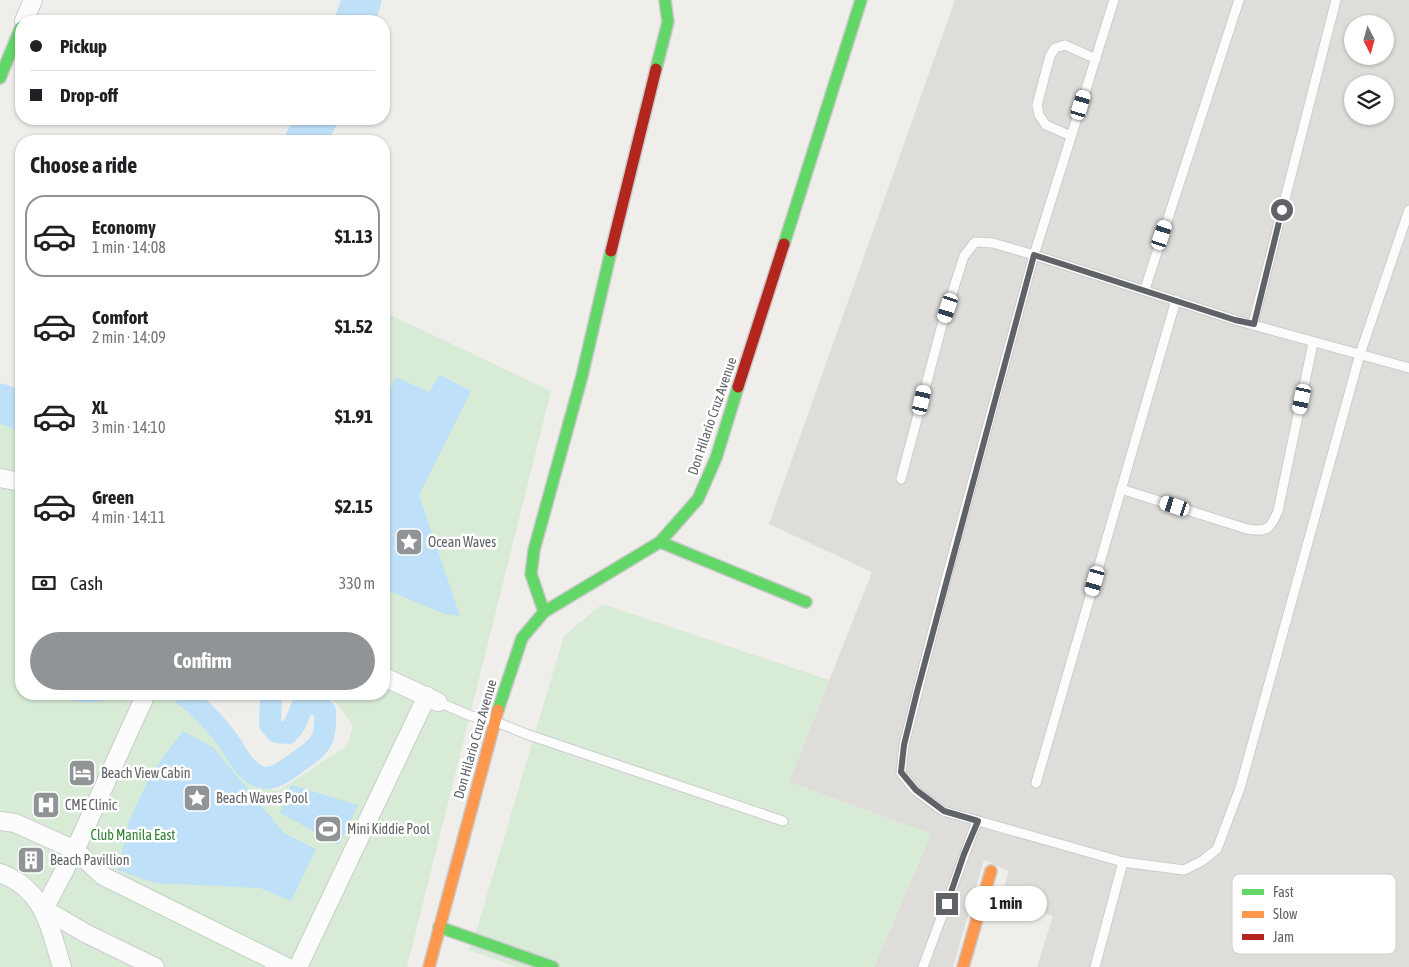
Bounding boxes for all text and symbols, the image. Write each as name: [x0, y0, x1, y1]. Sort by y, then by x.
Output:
north arrow: [1344, 15, 1394, 65]
map controls: [1344, 15, 1394, 125]
text: Pickup: [60, 35, 107, 57]
button: layers: [1344, 75, 1394, 125]
text: Drop-off: [60, 84, 118, 106]
car: [1069, 88, 1092, 122]
text: Choose a ride: [30, 152, 137, 178]
route start: [1271, 199, 1293, 221]
icon: car: [32, 214, 77, 259]
text: Economy: [92, 216, 156, 238]
car: [1150, 218, 1173, 252]
text: $1.13: [335, 225, 373, 247]
text: 1 min · 14:08: [92, 238, 166, 256]
car: [936, 291, 959, 325]
icon: car: [32, 304, 77, 349]
text: Comfort: [92, 306, 148, 328]
text: $1.52: [335, 315, 373, 337]
text: 2 min · 14:09: [92, 328, 166, 346]
street label: Don Hilario Cruz Avenue: [684, 355, 740, 477]
car: [1291, 383, 1312, 415]
car: [911, 384, 932, 416]
icon: car: [32, 394, 77, 439]
text: XL: [92, 396, 108, 418]
text: $1.91: [335, 405, 373, 427]
text: 3 min · 14:10: [92, 418, 165, 436]
icon: car: [32, 484, 77, 529]
text: Green: [92, 486, 134, 508]
car: [1158, 494, 1191, 518]
text: $2.15: [335, 495, 373, 517]
text: 4 min · 14:11: [92, 508, 165, 526]
place icon: Ocean Waves: [394, 527, 424, 557]
place label: Ocean Waves: [428, 534, 496, 550]
car: [1083, 565, 1106, 597]
icon: cash: [30, 569, 58, 597]
text: Cash: [70, 572, 103, 594]
text: 330 m: [339, 574, 375, 592]
button: Confirm: [30, 632, 375, 690]
street label: Don Hilario Cruz Avenue: [450, 677, 500, 801]
hotel icon: Beach View Cabin: [67, 758, 97, 788]
place label: Beach View Cabin: [101, 765, 190, 781]
place icon: Beach Waves Pool: [182, 783, 212, 813]
hospital icon: CME Clinic: [31, 790, 61, 820]
place label: Beach Waves Pool: [216, 790, 308, 806]
place label: CME Clinic: [65, 797, 118, 813]
sports icon: Mini Kiddie Pool: [313, 814, 343, 844]
place label: Mini Kiddie Pool: [347, 821, 430, 837]
park label: Club Manila East: [91, 827, 175, 843]
building icon: Beach Pavillion: [16, 845, 46, 875]
place label: Beach Pavillion: [50, 852, 129, 868]
legend: [1232, 874, 1396, 954]
text: Fast: [1273, 884, 1294, 900]
callout: 1 min: [964, 886, 1047, 922]
route end: [936, 893, 958, 915]
text: 1 min: [990, 894, 1022, 912]
text: Slow: [1273, 906, 1298, 922]
text: Jam: [1273, 929, 1294, 945]

